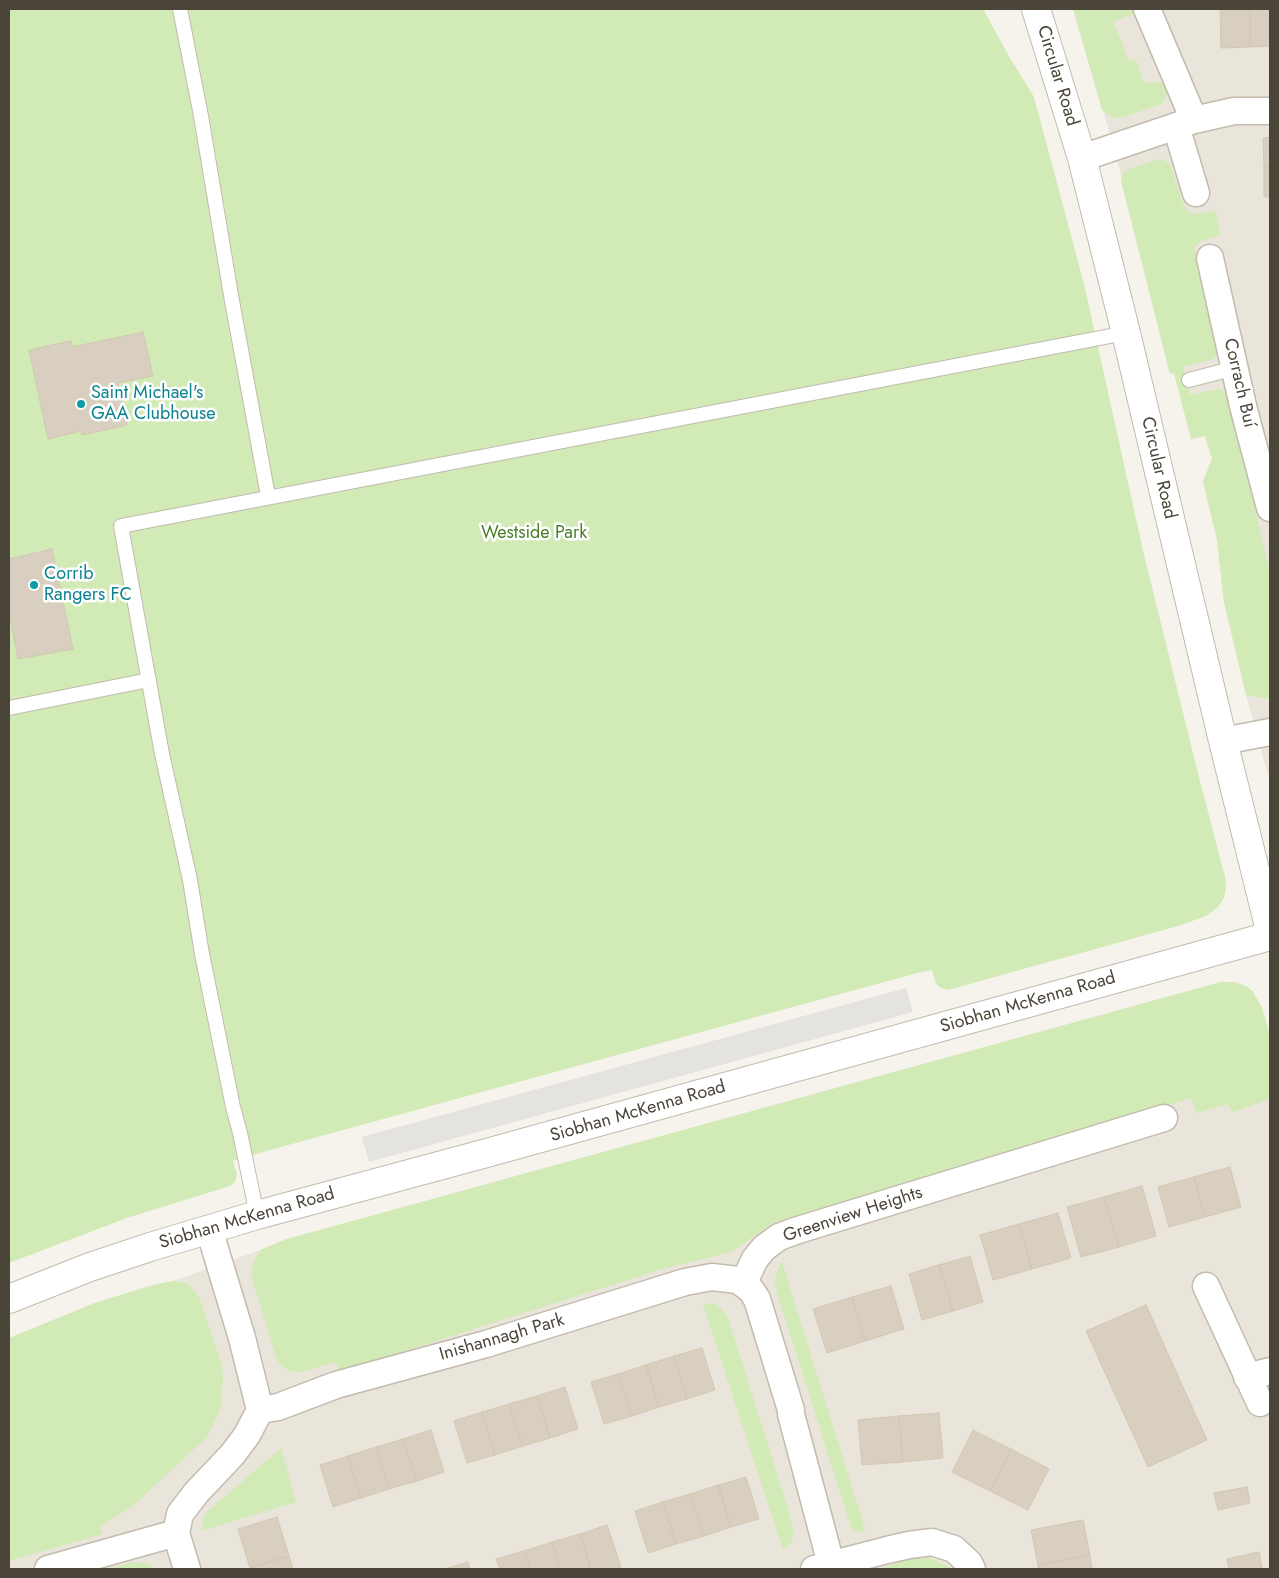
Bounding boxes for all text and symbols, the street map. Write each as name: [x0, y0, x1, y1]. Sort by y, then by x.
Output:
street label: Circular Road: [1031, 23, 1083, 129]
street label: Corrach Buí: [1218, 336, 1260, 430]
place label: Saint Michael's GAA Clubhouse: [91, 383, 216, 426]
marker: Saint Michael's GAA Clubhouse: [75, 398, 87, 410]
street label: Circular Road: [1136, 415, 1180, 521]
park label: Westside Park: [481, 523, 587, 545]
place label: Corrib Rangers FC: [44, 564, 132, 606]
marker: Corrib Rangers FC: [28, 579, 40, 591]
street label: Siobhan McKenna Road: [938, 968, 1118, 1038]
street label: Siobhan McKenna Road: [548, 1077, 728, 1147]
street label: Greenview Heights: [781, 1182, 925, 1248]
street label: Siobhan McKenna Road: [157, 1184, 337, 1254]
street label: Inishannagh Park: [437, 1310, 567, 1366]

